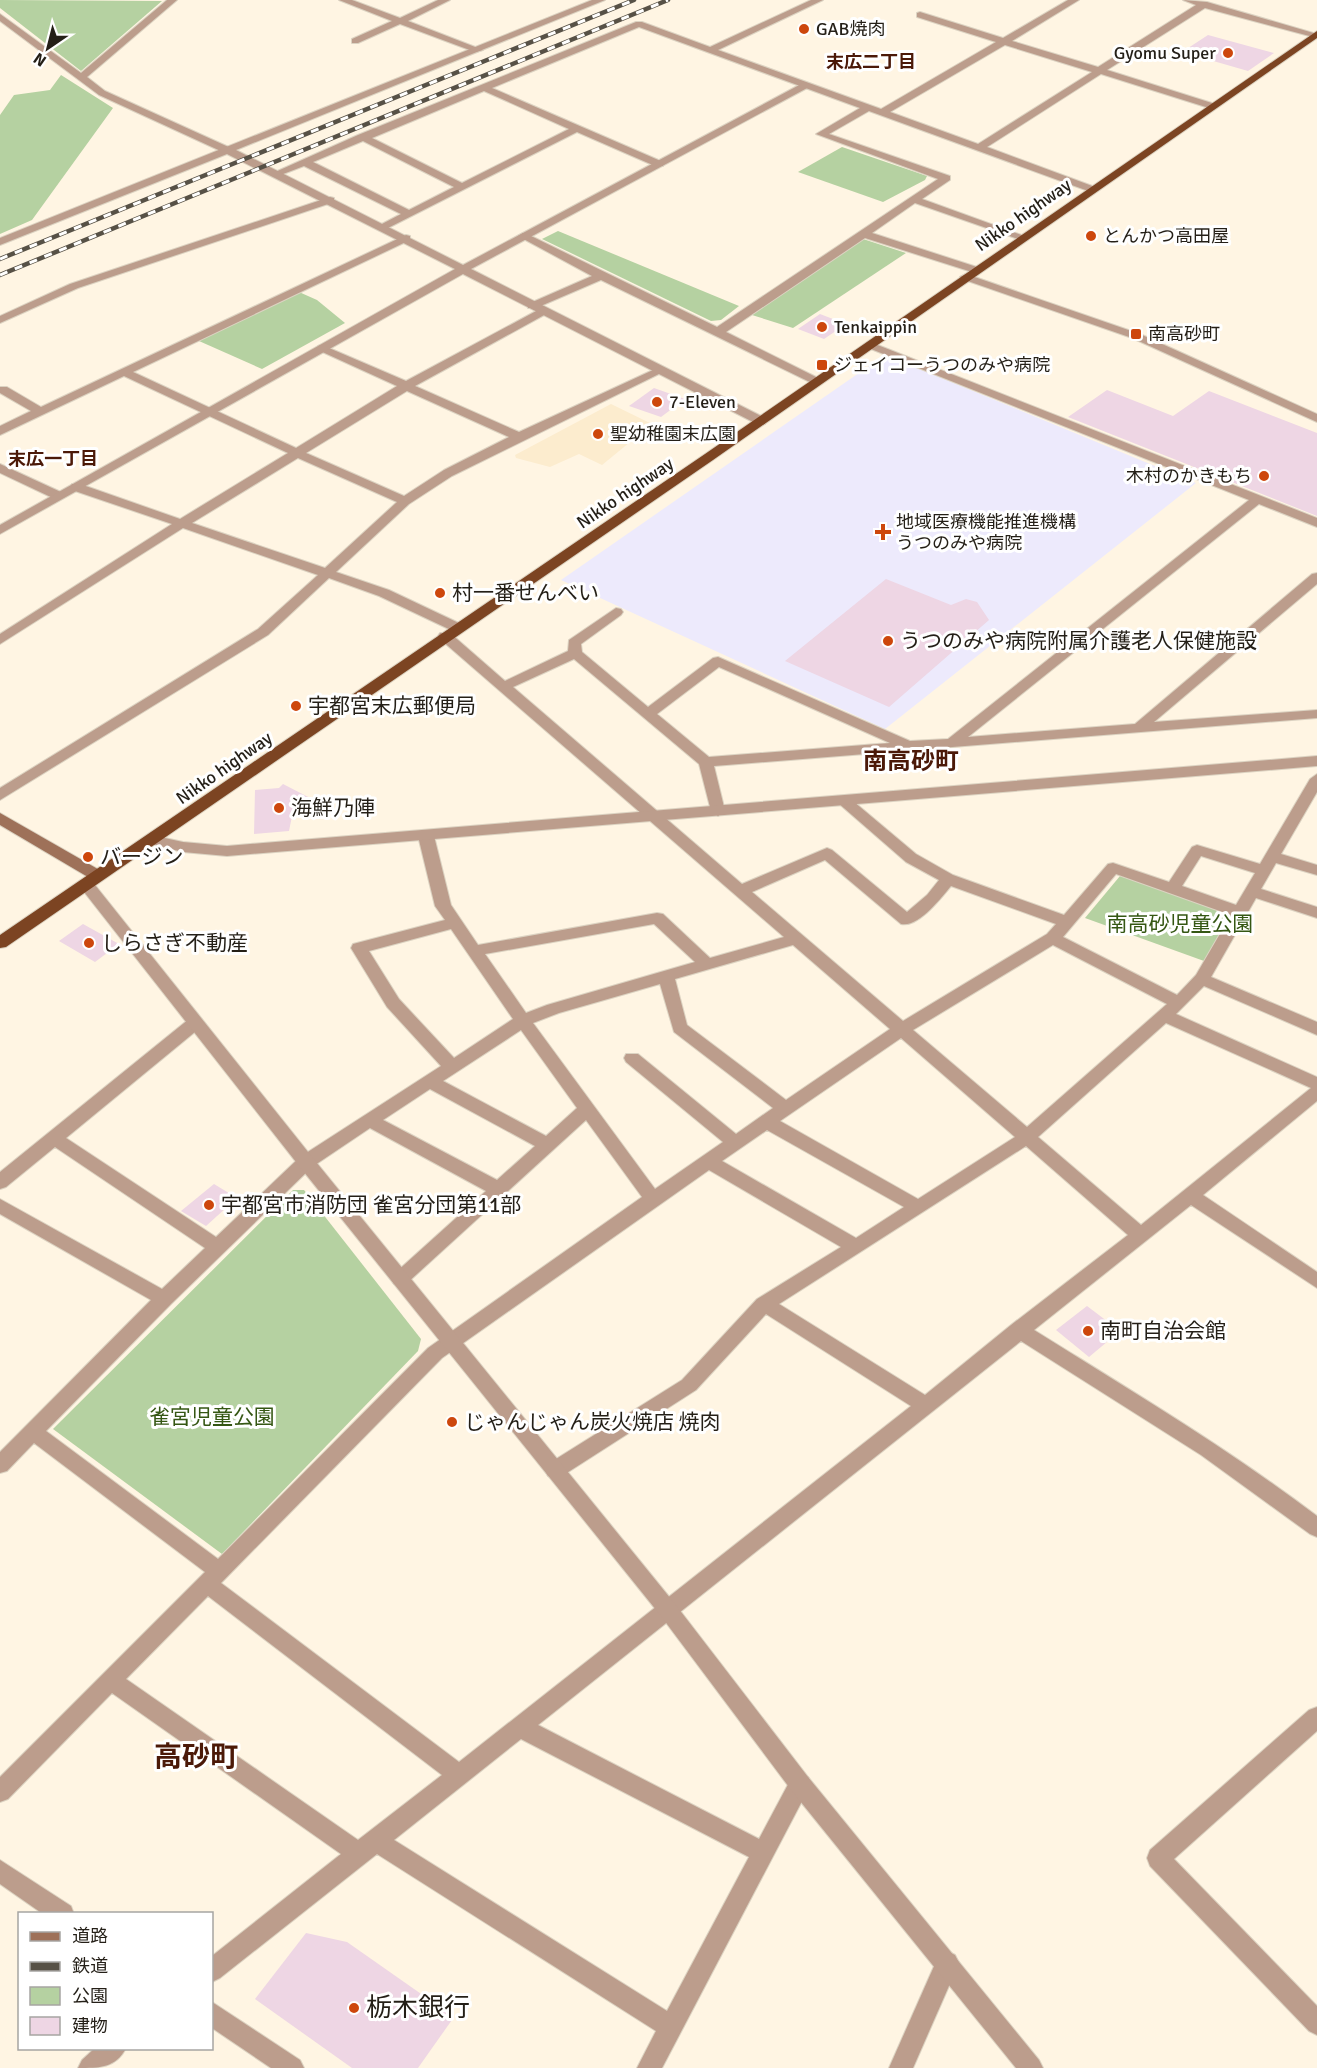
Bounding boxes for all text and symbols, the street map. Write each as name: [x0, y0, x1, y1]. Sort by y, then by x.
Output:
north arrow: [18, 18, 78, 78]
place label: GAB焼肉: [816, 18, 885, 40]
marker: GAB焼肉: [797, 22, 811, 36]
place label: Gyomu Super: [1114, 42, 1216, 64]
marker: Gyomu Super: [1221, 46, 1235, 60]
text: N: [30, 48, 50, 71]
district label: 末広二丁目: [826, 51, 916, 73]
street label: Nikko highway: [971, 174, 1076, 256]
place label: とんかつ高田屋: [1103, 225, 1229, 247]
marker: とんかつ高田屋: [1084, 229, 1098, 243]
place label: Tenkaippin: [834, 316, 917, 338]
marker: Tenkaippin: [815, 320, 829, 334]
place label: 南高砂町: [1148, 323, 1220, 345]
marker: 南高砂町: [1129, 327, 1143, 341]
place label: ジェイコーうつのみや病院: [834, 354, 1050, 376]
marker: ジェイコーうつのみや病院: [815, 358, 829, 372]
place label: 7-Eleven: [669, 391, 736, 413]
marker: 7-Eleven: [650, 395, 664, 409]
place label: 聖幼稚園末広園: [610, 423, 736, 445]
marker: 聖幼稚園末広園: [591, 427, 605, 441]
district label: 末広一丁目: [8, 448, 98, 470]
street label: Nikko highway: [572, 452, 678, 533]
place label: 木村のかきもち: [1126, 465, 1252, 487]
marker: 木村のかきもち: [1257, 469, 1271, 483]
place label: 地域医療機能推進機構 うつのみや病院: [896, 511, 1076, 554]
marker: 地域医療機能推進機構 うつのみや病院: [874, 523, 892, 541]
place label: 村一番せんべい: [452, 580, 599, 606]
marker: 村一番せんべい: [433, 586, 447, 600]
place label: うつのみや病院附属介護老人保健施設: [900, 628, 1257, 654]
marker: うつのみや病院附属介護老人保健施設: [881, 634, 895, 648]
place label: 宇都宮末広郵便局: [308, 693, 476, 719]
marker: 宇都宮末広郵便局: [289, 699, 303, 713]
street label: Nikko highway: [172, 727, 277, 809]
district label: 南高砂町: [863, 746, 959, 776]
place label: 海鮮乃陣: [291, 795, 375, 821]
marker: 海鮮乃陣: [272, 801, 286, 815]
place label: バージン: [100, 844, 184, 870]
marker: バージン: [81, 850, 95, 864]
park label: 南高砂児童公園: [1107, 911, 1254, 937]
place label: しらさぎ不動産: [101, 930, 248, 956]
marker: しらさぎ不動産: [82, 936, 96, 950]
place label: 宇都宮市消防団 雀宮分団第11部: [221, 1192, 521, 1218]
marker: 宇都宮市消防団 雀宮分団第11部: [202, 1198, 216, 1212]
place label: 南町自治会館: [1100, 1318, 1226, 1344]
marker: 南町自治会館: [1081, 1324, 1095, 1338]
park label: 雀宮児童公園: [149, 1404, 275, 1430]
place label: じゃんじゃん炭火焼店 焼肉: [464, 1409, 721, 1435]
marker: じゃんじゃん炭火焼店 焼肉: [445, 1415, 459, 1429]
district label: 高砂町: [154, 1740, 238, 1774]
legend: [18, 1912, 213, 2050]
text: 道路: [72, 1925, 108, 1947]
text: 鉄道: [72, 1955, 108, 1977]
text: 公園: [72, 1985, 108, 2007]
place label: 栃木銀行: [366, 1992, 470, 2024]
marker: 栃木銀行: [347, 2001, 361, 2015]
text: 建物: [72, 2015, 108, 2037]

